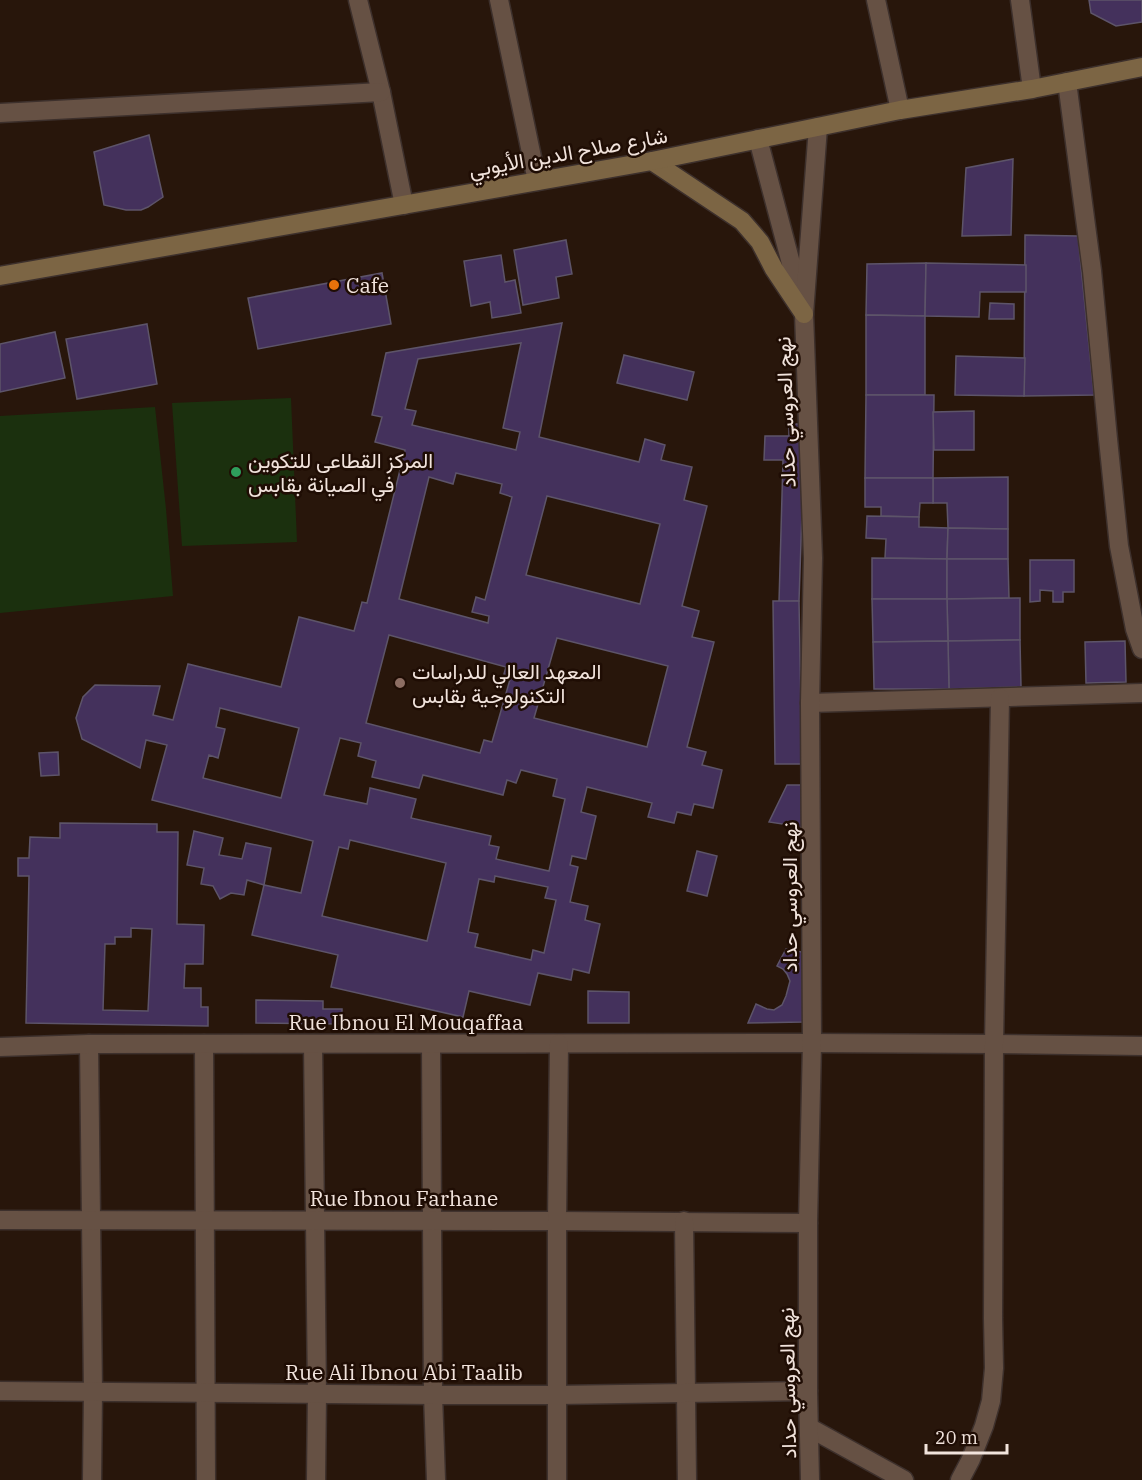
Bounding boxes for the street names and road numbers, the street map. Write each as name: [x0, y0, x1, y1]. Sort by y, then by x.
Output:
street label: شارع صلاح الدين الأيوبي: [466, 121, 670, 187]
street label: نهج العروسي حداد: [768, 336, 806, 488]
street label: نهج العروسي حداد: [775, 821, 807, 973]
street label: Rue Ibnou El Mouqaffaa: [288, 1008, 524, 1036]
street label: Rue Ibnou Farhane: [310, 1184, 498, 1212]
street label: نهج العروسي حداد: [772, 1307, 806, 1459]
street label: Rue Ali Ibnou Abi Taalib: [285, 1358, 523, 1386]

